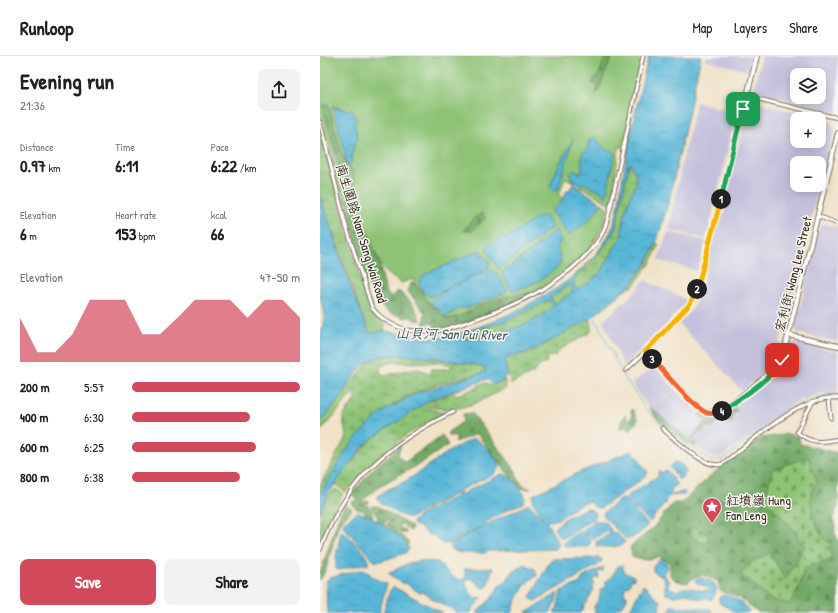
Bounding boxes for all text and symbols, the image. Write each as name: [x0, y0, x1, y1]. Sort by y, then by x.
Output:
text: Runloop: [20, 15, 73, 41]
text: Map: [692, 18, 712, 37]
text: Layers: [734, 18, 767, 37]
text: Share: [789, 18, 818, 37]
text: Evening run: [20, 66, 114, 96]
map controls: [790, 68, 826, 192]
button: layers: [790, 68, 826, 104]
button: share: [258, 69, 300, 111]
pin: [726, 92, 760, 126]
text: 21:36: [20, 96, 45, 114]
icon: arrive: [732, 98, 754, 120]
button: +: [790, 112, 826, 148]
text: Distance: [20, 140, 54, 154]
text: Time: [115, 140, 135, 154]
text: Pace: [211, 140, 229, 154]
text: 0.97: [20, 154, 46, 177]
text: 6:11: [115, 154, 138, 177]
text: 6:22: [211, 154, 237, 177]
button: −: [790, 156, 826, 192]
text: km: [46, 161, 61, 175]
text: /km: [237, 161, 257, 175]
street label: 南生圍路 Nam Sang Wai Road: [332, 161, 392, 305]
pin: 1: [711, 189, 731, 209]
text: 1: [719, 192, 723, 206]
text: Elevation: [20, 208, 57, 222]
text: Heart rate: [115, 208, 156, 222]
text: kcal: [211, 208, 227, 222]
street label: 宏利街 Wang Lee Street: [770, 214, 816, 334]
text: 6: [20, 222, 27, 245]
text: 153: [115, 222, 136, 245]
text: 66: [211, 222, 224, 245]
text: m: [27, 229, 37, 243]
text: bpm: [136, 229, 156, 243]
text: Elevation: [20, 268, 63, 286]
text: 47–50 m: [260, 268, 300, 286]
pin: 2: [687, 279, 707, 299]
text: 2: [694, 282, 700, 296]
water label: 山貝河 San Pui River: [395, 323, 508, 344]
pin: [765, 343, 799, 377]
pin: 3: [642, 349, 662, 369]
icon: check: [771, 349, 793, 371]
text: 3: [650, 352, 654, 366]
text: 200 m: [20, 378, 50, 396]
text: 5:57: [84, 378, 104, 396]
pin: 4: [712, 401, 732, 421]
text: 4: [720, 404, 724, 418]
text: 400 m: [20, 408, 48, 426]
text: 6:30: [84, 408, 104, 426]
text: 600 m: [20, 438, 49, 456]
text: 6:25: [84, 438, 104, 456]
text: 800 m: [20, 468, 49, 486]
text: 6:38: [84, 468, 104, 486]
place label: 紅墳嶺 Hung Fan Leng: [725, 491, 791, 524]
place icon: 紅墳嶺 Hung Fan Leng: [701, 496, 723, 524]
button: Save: [20, 559, 156, 605]
button: Share: [164, 559, 300, 605]

